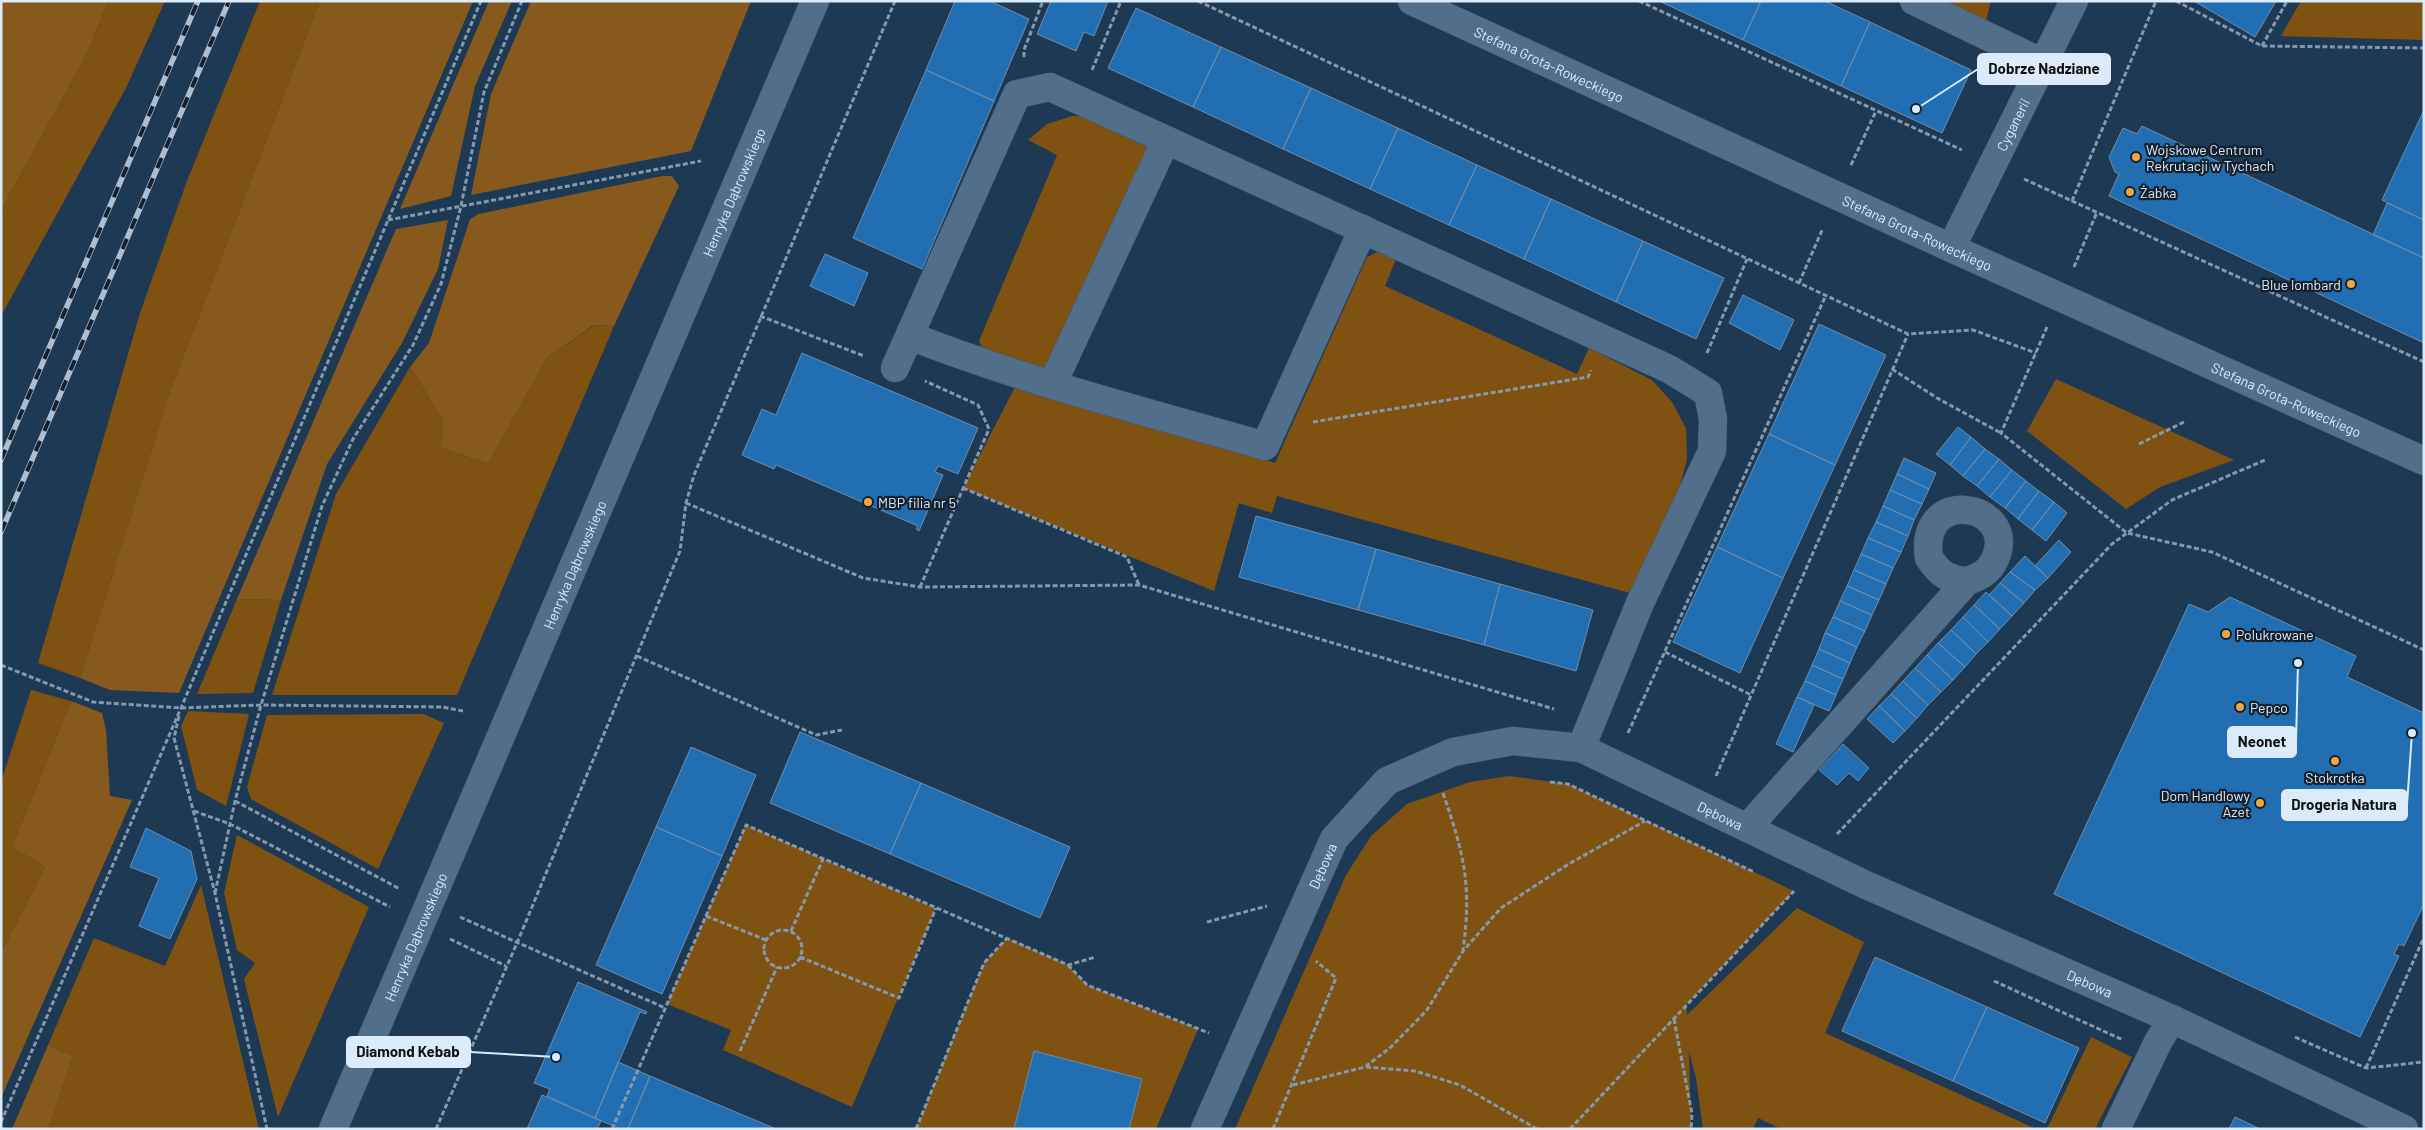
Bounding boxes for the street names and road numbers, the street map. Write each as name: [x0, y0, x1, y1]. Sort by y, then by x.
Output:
street label: Stefana Grota-Roweckiego: [1472, 22, 1627, 105]
street label: Cyganerii: [1992, 95, 2033, 154]
street label: Henryka Dąbrowskiego: [698, 125, 768, 259]
street label: Stefana Grota-Roweckiego: [1840, 191, 1995, 274]
street label: Stefana Grota-Roweckiego: [2209, 358, 2364, 440]
street label: Henryka Dąbrowskiego: [539, 497, 609, 631]
street label: Dębowa: [1695, 797, 1746, 833]
street label: Dębowa: [1305, 840, 1340, 891]
street label: Henryka Dąbrowskiego: [380, 870, 450, 1004]
street label: Dębowa: [2064, 966, 2115, 1000]

